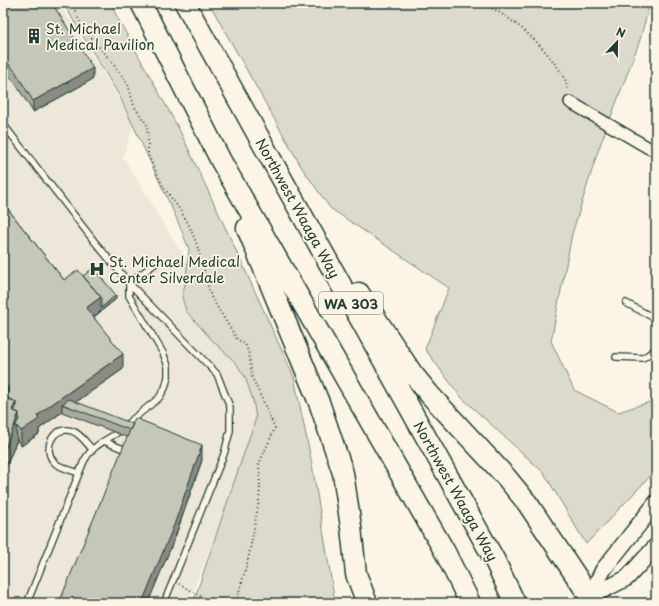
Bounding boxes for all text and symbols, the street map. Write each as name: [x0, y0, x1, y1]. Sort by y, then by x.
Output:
place label: St. Michael Medical Pavilion: [46, 18, 155, 55]
north arrow: [597, 22, 637, 62]
text: N: [614, 23, 628, 42]
building icon: St. Michael Medical Pavilion: [25, 27, 43, 45]
street label: Northwest Waaga Way: [251, 134, 345, 282]
place label: St. Michael Medical Center Silverdale: [109, 251, 240, 288]
hospital icon: St. Michael Medical Center Silverdale: [88, 260, 106, 278]
road number: WA 303: [319, 292, 383, 314]
street label: Northwest Waaga Way: [409, 417, 503, 565]

